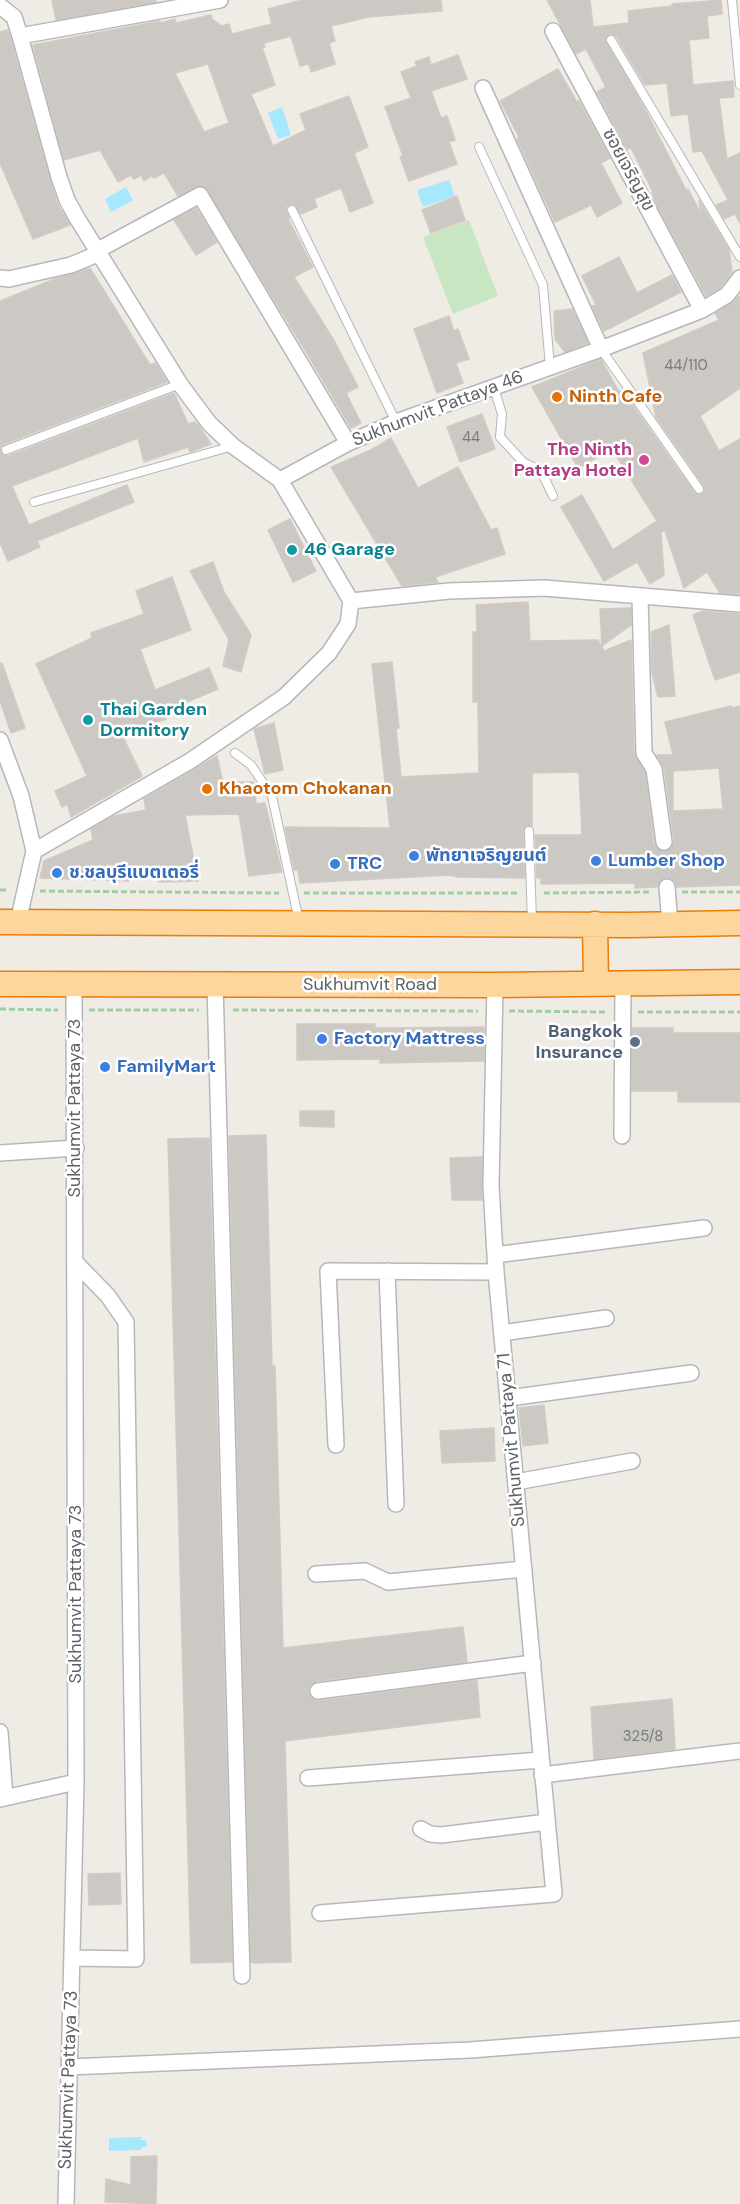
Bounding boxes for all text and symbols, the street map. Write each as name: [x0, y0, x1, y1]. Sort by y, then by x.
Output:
street label: ซอยเจริญสุข: [597, 125, 659, 215]
house number: 44/110: [664, 357, 708, 375]
street label: Sukhumvit Pattaya 46: [349, 366, 527, 452]
place label: Ninth Cafe: [569, 386, 662, 408]
marker: Ninth Cafe: [550, 390, 564, 404]
house number: 44: [462, 429, 480, 447]
place label: The Ninth Pattaya Hotel: [514, 439, 632, 482]
marker: The Ninth Pattaya Hotel: [637, 453, 651, 467]
place label: 46 Garage: [304, 539, 395, 561]
marker: 46 Garage: [285, 543, 299, 557]
place label: Thai Garden Dormitory: [100, 699, 207, 742]
marker: Thai Garden Dormitory: [81, 713, 95, 727]
place label: Khaotom Chokanan: [219, 778, 392, 800]
marker: Khaotom Chokanan: [200, 782, 214, 796]
place label: พัทยาเจริญยนต์: [426, 845, 547, 867]
marker: พัทยาเจริญยนต์: [407, 849, 421, 863]
place label: Lumber Shop: [608, 850, 725, 872]
place label: TRC: [347, 853, 382, 875]
marker: Lumber Shop: [589, 854, 603, 868]
marker: TRC: [328, 857, 342, 871]
place label: ช.ชลบุรีแบตเตอรี่: [69, 862, 199, 884]
marker: ช.ชลบุรีแบตเตอรี่: [50, 866, 64, 880]
street label: Sukhumvit Road: [303, 974, 437, 996]
street label: Sukhumvit Pattaya 73: [64, 1018, 86, 1198]
place label: Bangkok Insurance: [536, 1021, 623, 1064]
place label: Factory Mattress: [334, 1028, 485, 1050]
marker: Factory Mattress: [315, 1032, 329, 1046]
marker: Bangkok Insurance: [628, 1035, 642, 1049]
place label: FamilyMart: [117, 1056, 216, 1078]
marker: FamilyMart: [98, 1060, 112, 1074]
street label: Sukhumvit Pattaya 71: [494, 1352, 530, 1528]
street label: Sukhumvit Pattaya 73: [65, 1504, 87, 1684]
house number: 325/8: [623, 1728, 663, 1746]
street label: Sukhumvit Pattaya 73: [55, 1990, 83, 2170]

